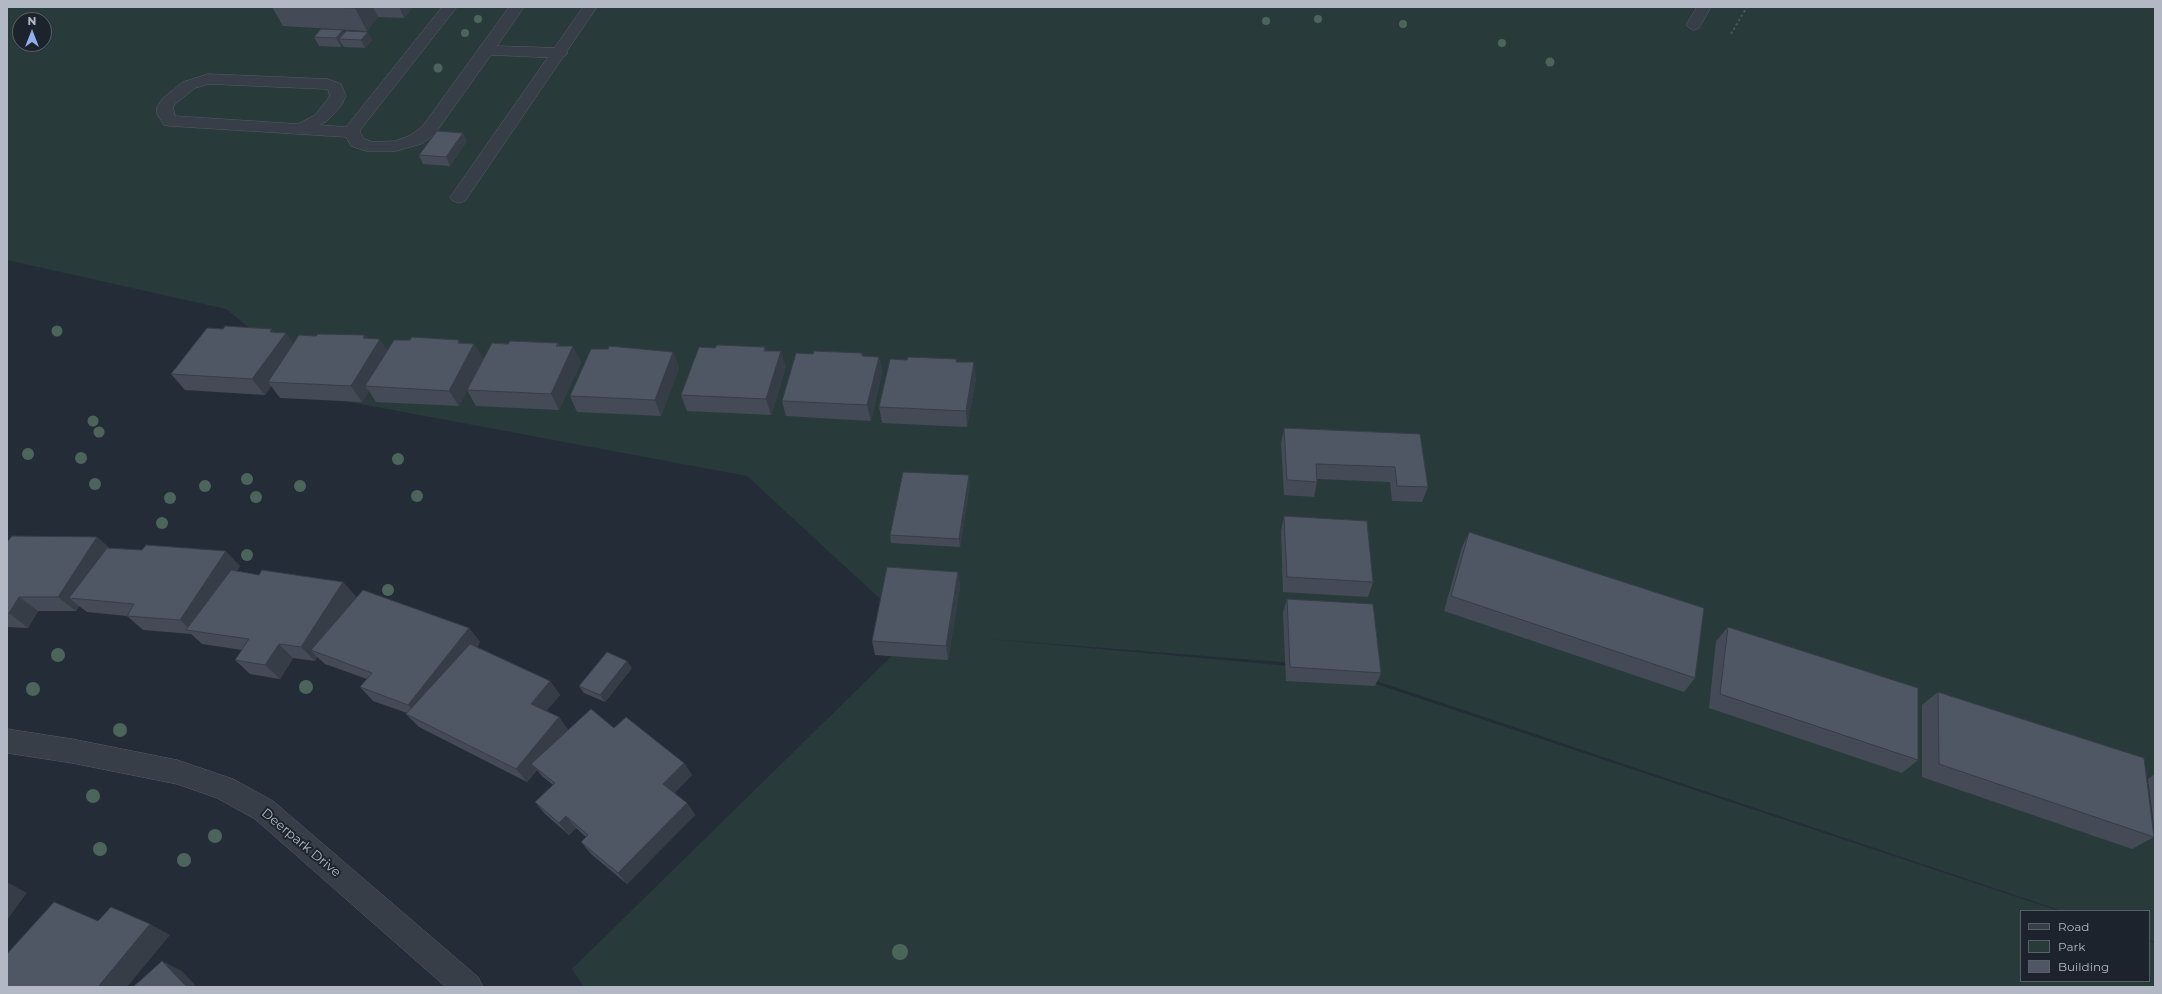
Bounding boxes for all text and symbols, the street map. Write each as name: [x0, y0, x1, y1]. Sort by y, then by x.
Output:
north arrow: [12, 12, 52, 52]
text: N: [28, 14, 36, 28]
street label: Deerpark Drive: [258, 805, 344, 881]
legend: [2020, 910, 2150, 982]
text: Road: [2058, 919, 2089, 934]
text: Park: [2058, 939, 2085, 954]
text: Building: [2058, 959, 2109, 974]

